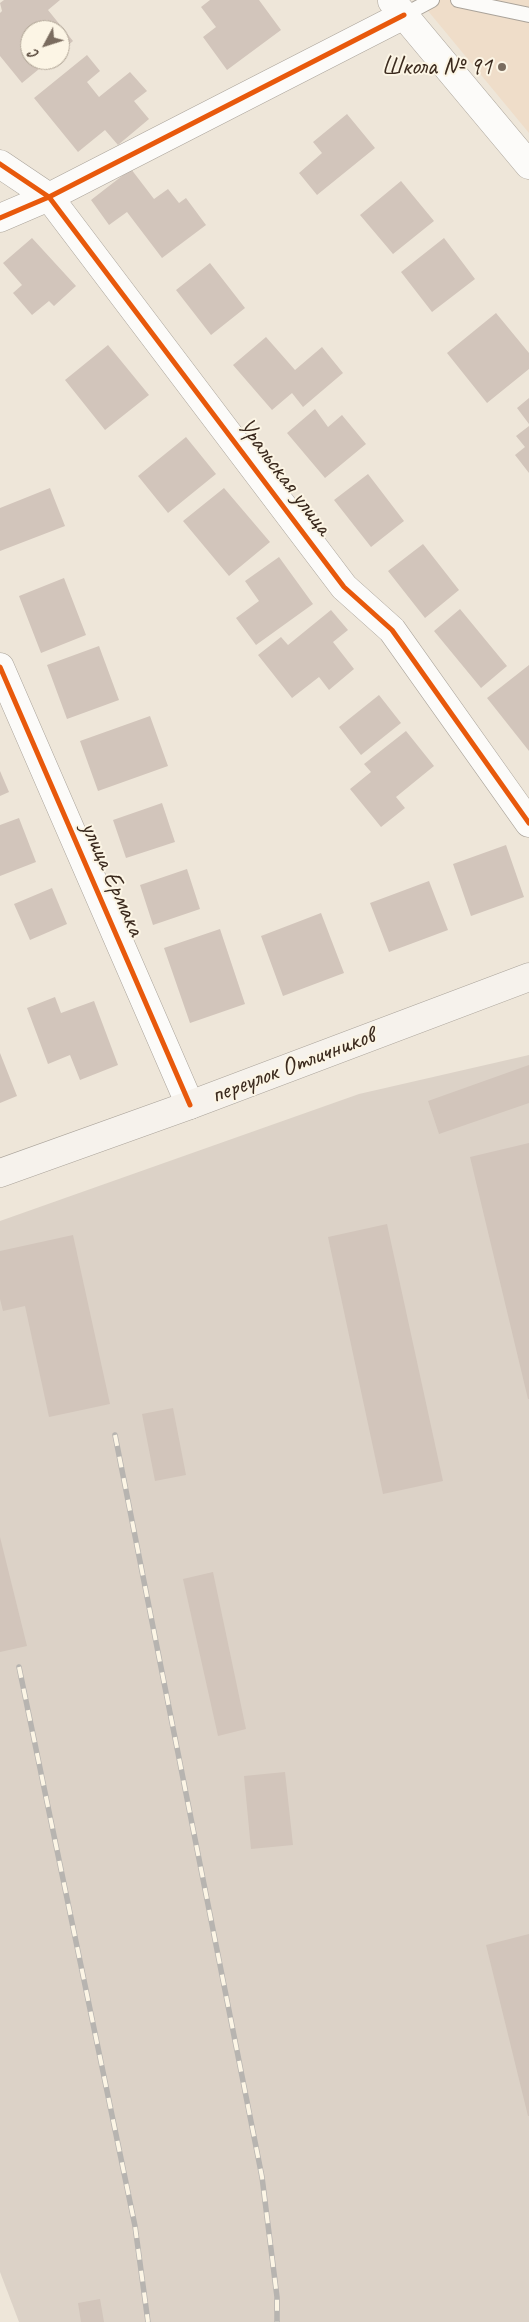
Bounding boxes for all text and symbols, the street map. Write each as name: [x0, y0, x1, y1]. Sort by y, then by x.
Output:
north arrow: [20, 20, 70, 70]
text: С: [25, 46, 43, 62]
place label: Школа № 91: [382, 52, 492, 82]
marker: Школа № 91: [496, 61, 508, 73]
street label: Уральская улица: [230, 412, 338, 542]
street label: улица Ермака: [74, 817, 150, 941]
street label: переулок Отличников: [207, 1021, 379, 1111]

